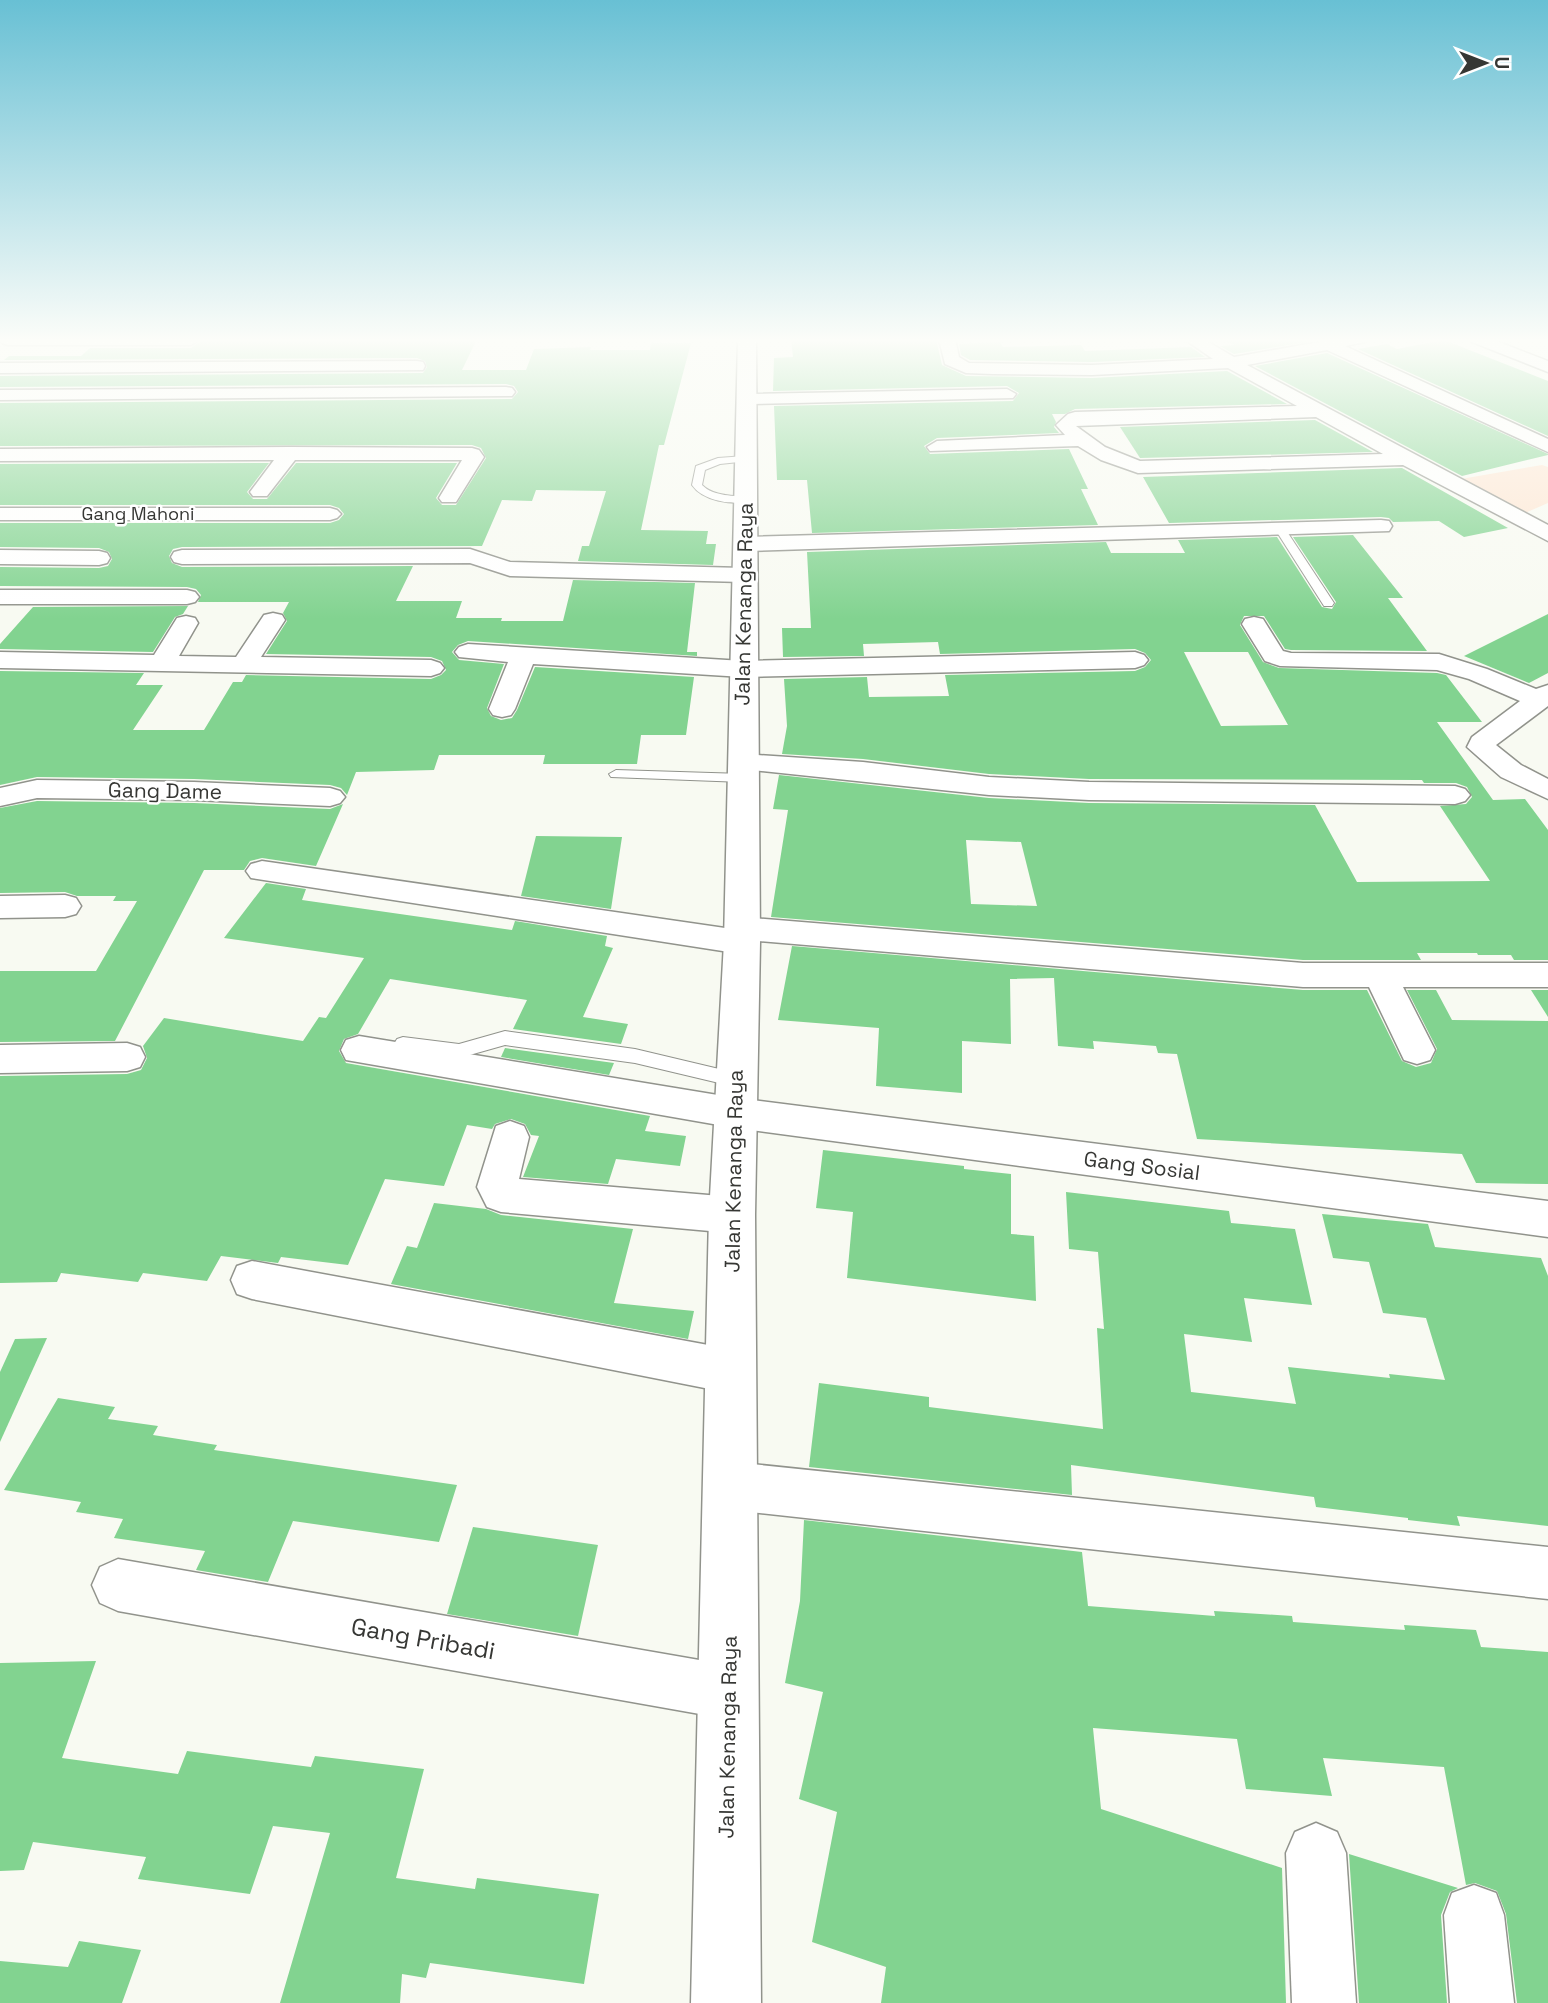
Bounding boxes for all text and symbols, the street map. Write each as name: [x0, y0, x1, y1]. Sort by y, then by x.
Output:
north arrow: [1450, 28, 1520, 98]
text: U: [1489, 57, 1514, 69]
street label: Gang Mahoni: [82, 502, 194, 525]
street label: Jalan Kenanga Raya: [728, 502, 759, 706]
street label: Gang Dame: [108, 776, 222, 805]
street label: Jalan Kenanga Raya: [718, 1069, 749, 1273]
street label: Gang Sosial: [1082, 1145, 1202, 1186]
street label: Gang Pribadi: [349, 1611, 497, 1666]
street label: Jalan Kenanga Raya: [712, 1635, 743, 1839]

